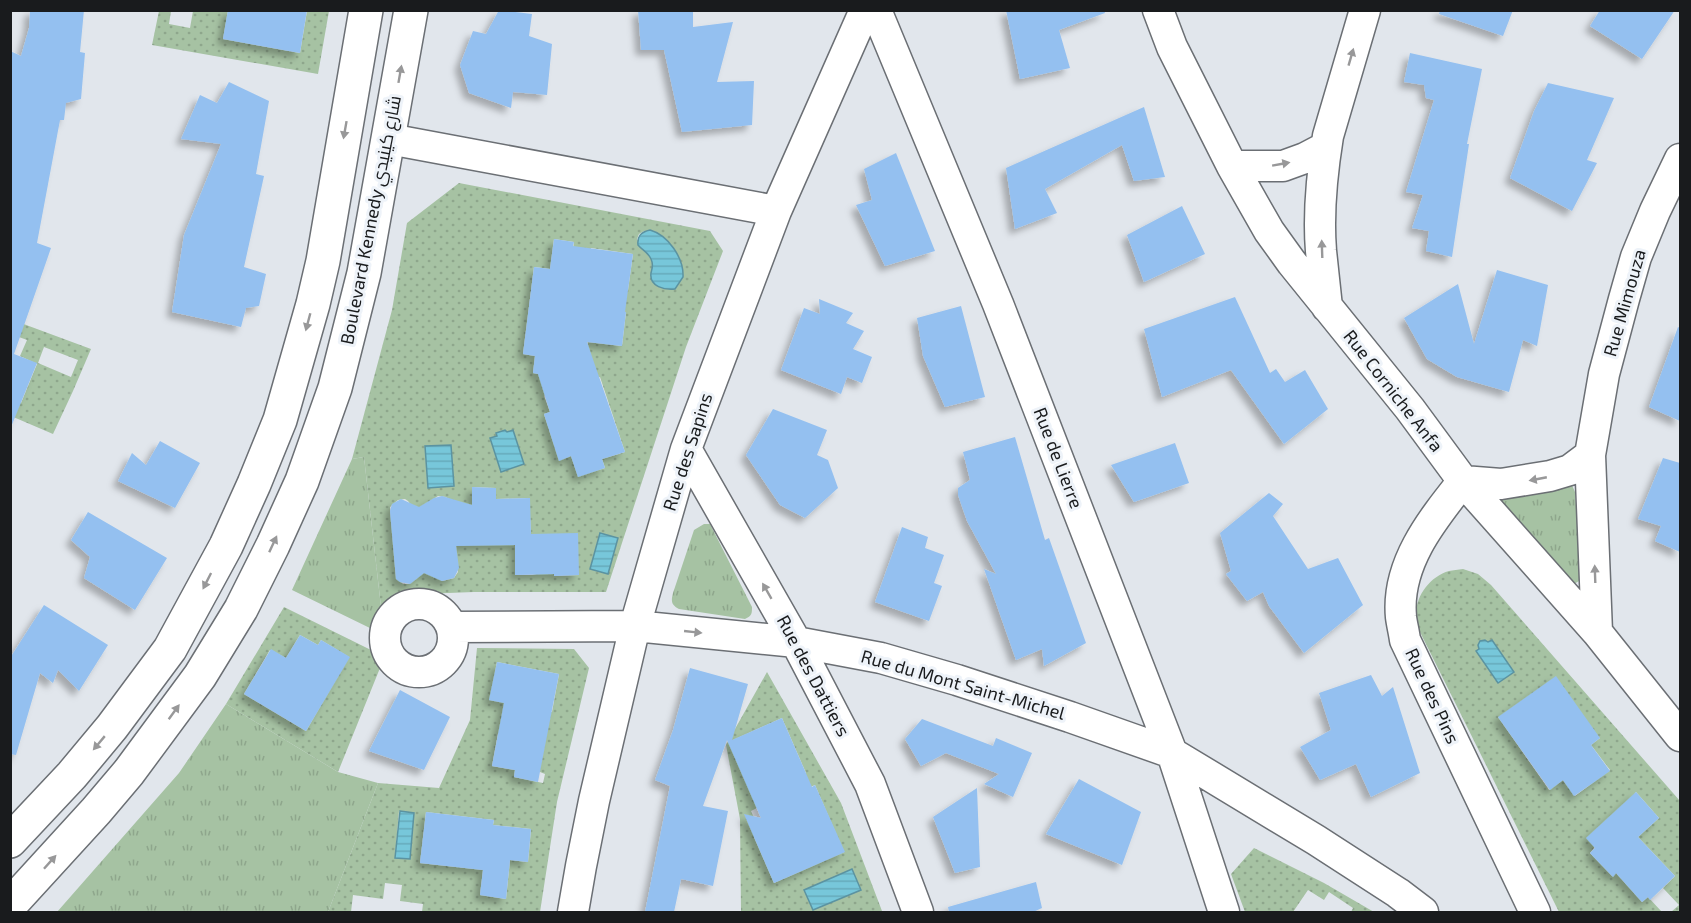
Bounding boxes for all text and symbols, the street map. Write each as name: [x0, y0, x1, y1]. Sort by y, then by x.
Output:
one-way arrow: [1347, 48, 1356, 66]
one-way arrow: [396, 65, 405, 84]
street label: Boulevard Kennedy شارع كينيدي: [335, 93, 409, 347]
one-way arrow: [340, 121, 349, 140]
one-way arrow: [1272, 160, 1291, 169]
one-way arrow: [1317, 239, 1326, 258]
street label: Rue Mimouza: [1598, 247, 1650, 359]
one-way arrow: [303, 313, 312, 331]
street label: Rue Corniche Anfa: [1339, 325, 1448, 456]
street label: Rue des Sapins: [658, 390, 716, 513]
street label: Rue de Lierre: [1030, 404, 1088, 511]
one-way arrow: [1528, 475, 1547, 484]
one-way arrow: [268, 536, 277, 553]
one-way arrow: [1590, 564, 1599, 583]
one-way arrow: [203, 572, 213, 590]
one-way arrow: [762, 582, 772, 599]
street label: Rue des Dattiers: [773, 611, 855, 740]
one-way arrow: [684, 627, 703, 637]
street label: Rue du Mont Saint-Michel: [859, 644, 1068, 724]
street label: Rue des Pins: [1401, 644, 1465, 747]
one-way arrow: [168, 704, 180, 720]
one-way arrow: [93, 735, 106, 750]
one-way arrow: [43, 855, 56, 870]

